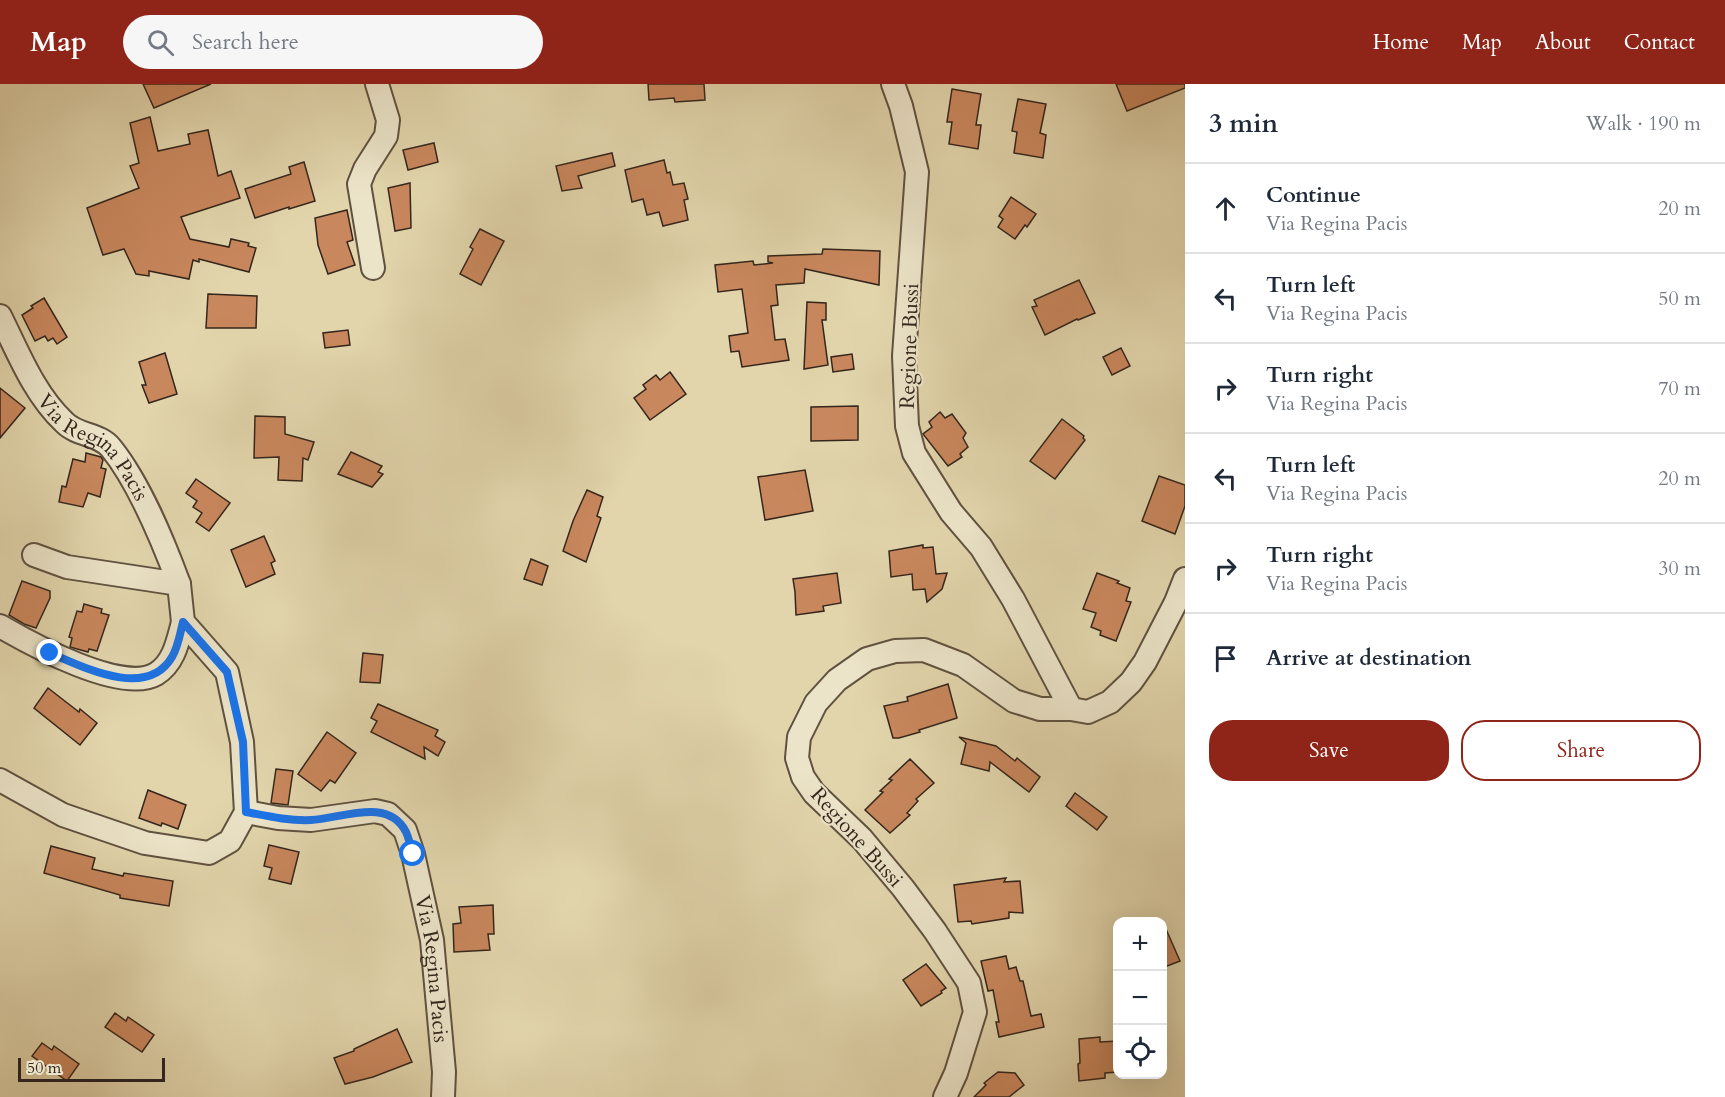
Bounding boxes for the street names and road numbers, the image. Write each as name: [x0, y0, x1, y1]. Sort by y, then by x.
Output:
street label: Regione Bussi: [893, 282, 926, 409]
street label: Via Regina Pacis: [30, 388, 155, 506]
street label: Regione Bussi: [804, 781, 910, 894]
street label: Via Regina Pacis: [408, 892, 455, 1044]

